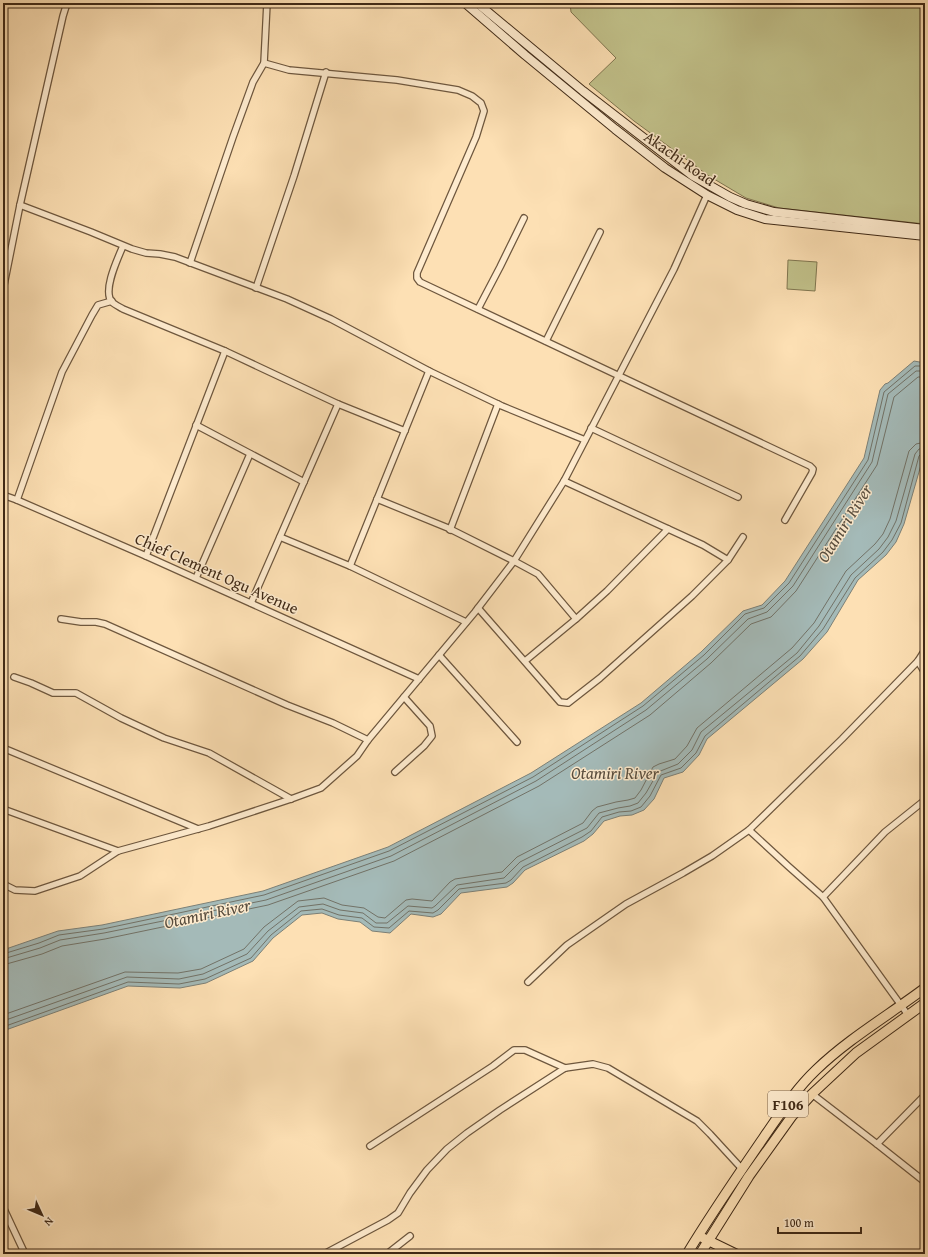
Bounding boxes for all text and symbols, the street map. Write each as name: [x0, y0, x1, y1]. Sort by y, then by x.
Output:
street label: Akachi Road: [639, 124, 721, 192]
water label: Otamiri River: [810, 479, 878, 567]
street label: Chief Clement Ogu Avenue: [131, 526, 303, 620]
water label: Otamiri River: [571, 760, 660, 785]
water label: Otamiri River: [161, 892, 253, 934]
road number: F106: [768, 1091, 808, 1117]
north arrow: [22, 1195, 62, 1235]
scale bar: [778, 1209, 861, 1235]
text: N: [40, 1214, 58, 1231]
text: 100 m: [784, 1214, 814, 1231]

